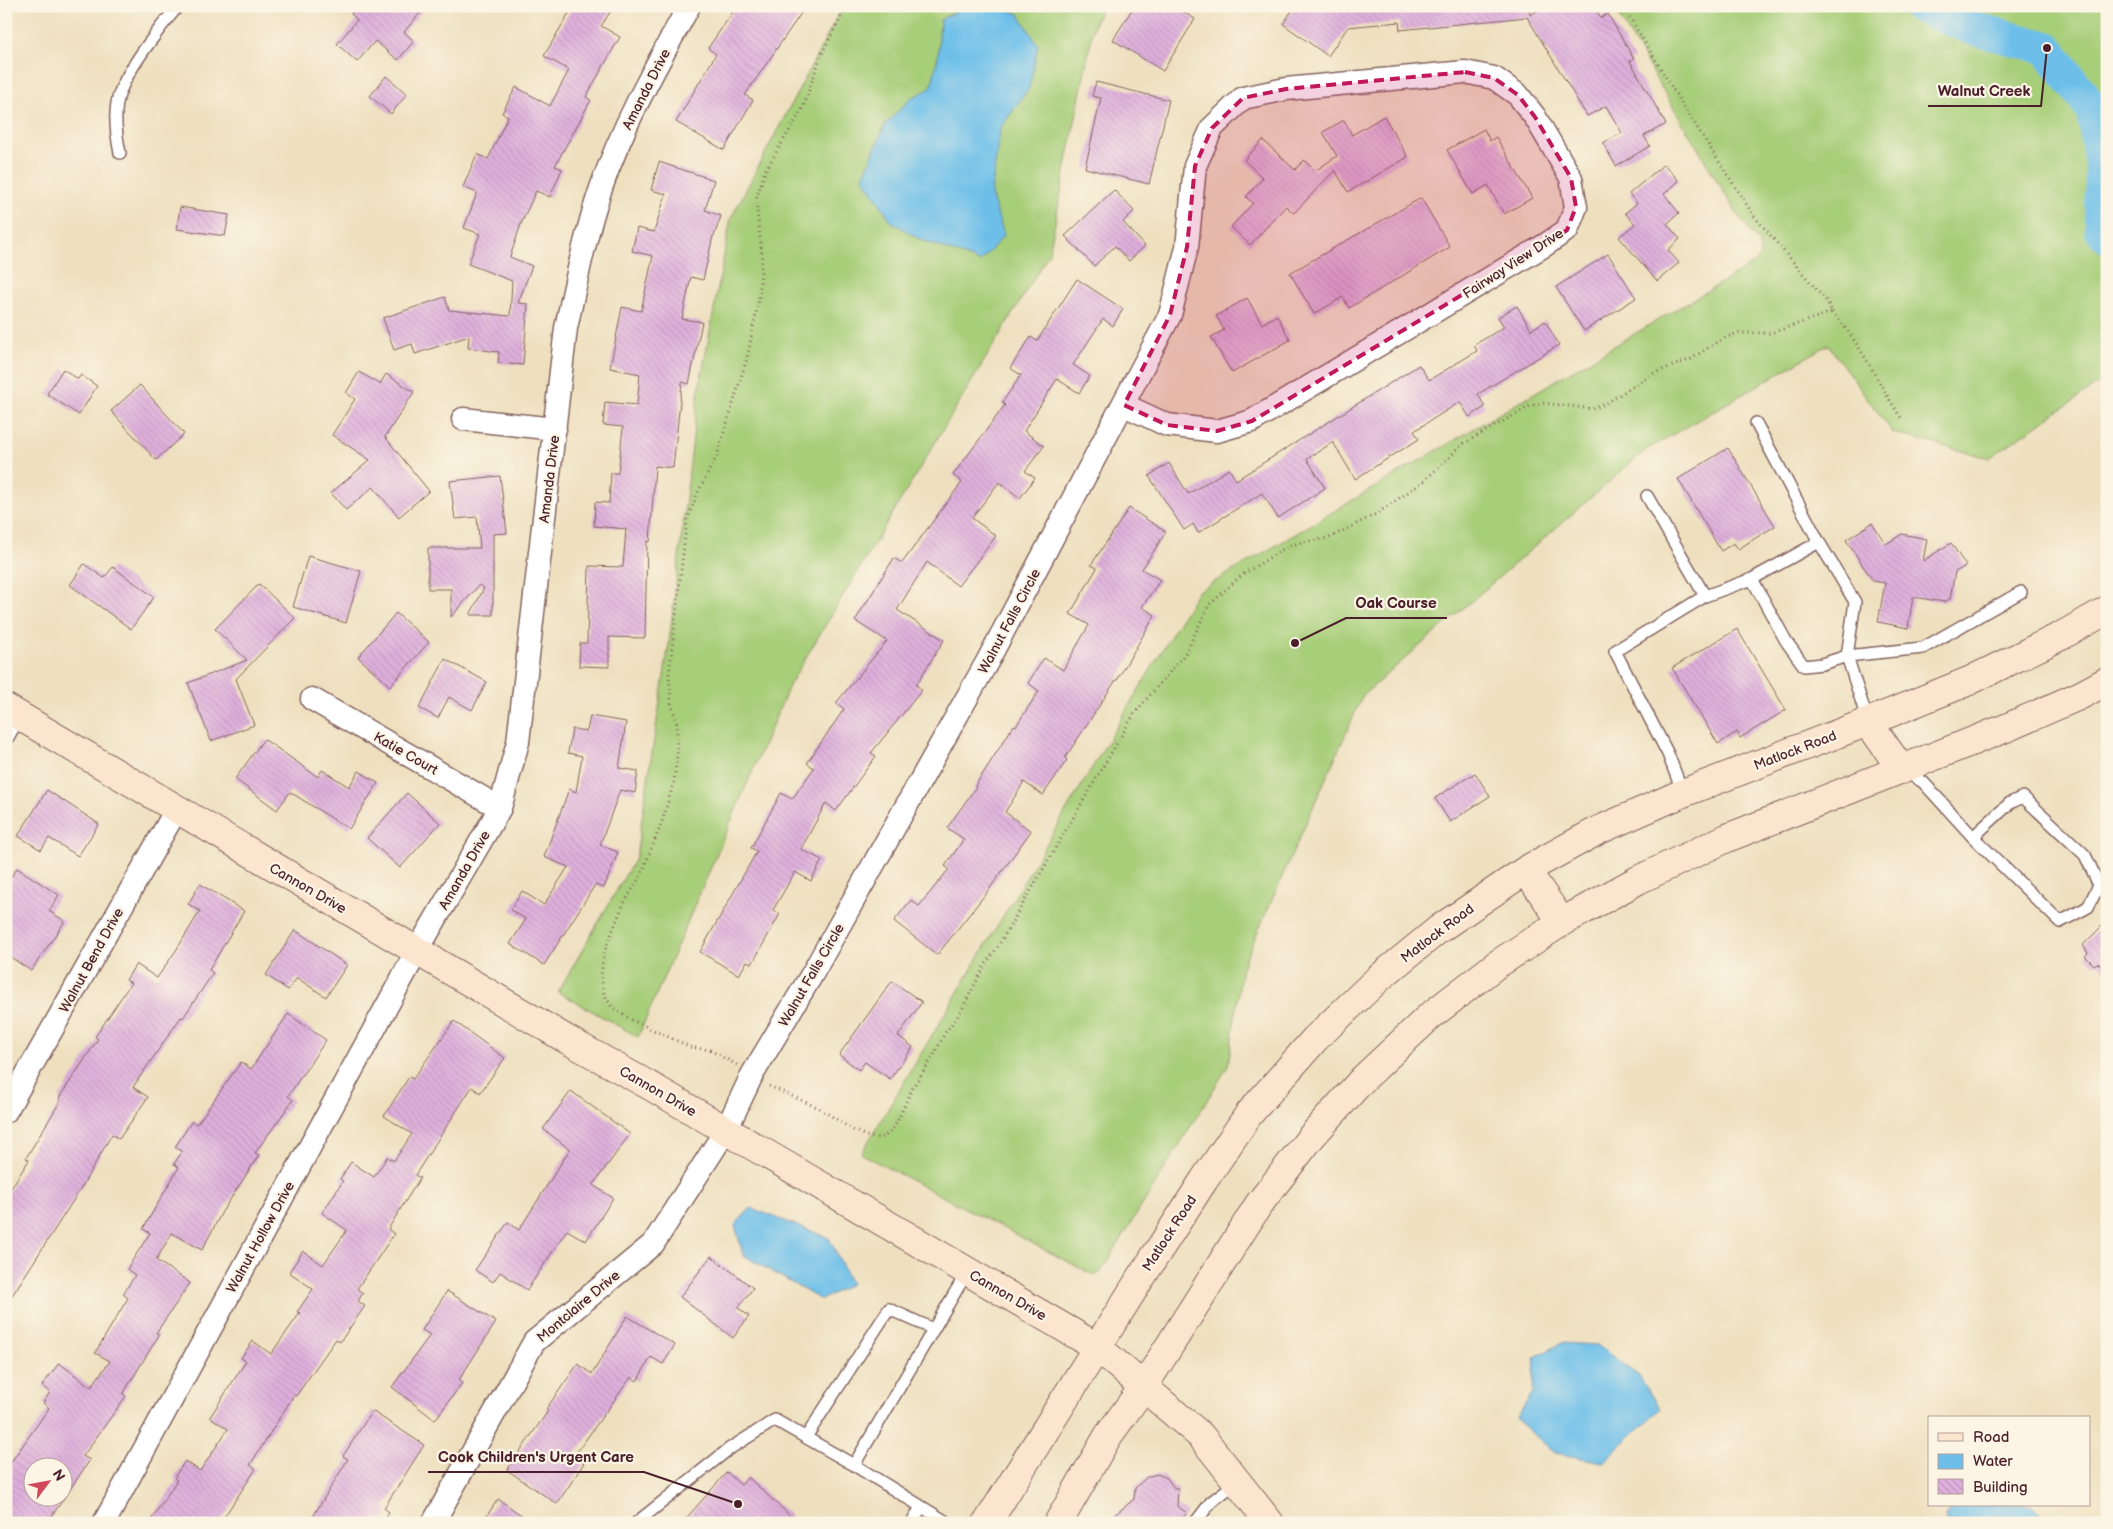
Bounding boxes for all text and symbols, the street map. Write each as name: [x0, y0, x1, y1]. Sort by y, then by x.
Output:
street label: Amanda Drive: [619, 46, 674, 133]
callout: Walnut Creek: [1928, 76, 2041, 106]
text: Walnut Creek: [1938, 82, 2030, 101]
street label: Fairway View Drive: [1460, 225, 1567, 302]
street label: Amanda Drive: [536, 434, 563, 524]
street label: Walnut Falls Circle: [975, 566, 1044, 677]
callout: Oak Course: [1346, 588, 1447, 618]
text: Oak Course: [1355, 594, 1437, 613]
street label: Matlock Road: [1751, 727, 1839, 774]
street label: Katie Court: [371, 728, 442, 779]
street label: Amanda Drive: [435, 828, 494, 913]
street label: Cannon Drive: [266, 860, 349, 917]
street label: Matlock Road: [1397, 900, 1477, 966]
street label: Walnut Bend Drive: [56, 905, 127, 1016]
street label: Walnut Falls Circle: [775, 921, 848, 1030]
street label: Cannon Drive: [616, 1063, 699, 1120]
street label: Walnut Hollow Drive: [223, 1178, 298, 1296]
street label: Matlock Road: [1139, 1192, 1200, 1274]
street label: Montclaire Drive: [533, 1267, 623, 1346]
street label: Cannon Drive: [966, 1267, 1049, 1324]
legend: [1928, 1416, 2090, 1506]
text: Road: [1973, 1428, 2009, 1447]
callout: Cook Children's Urgent Care: [428, 1442, 644, 1472]
text: Cook Children's Urgent Care: [438, 1448, 634, 1467]
text: Water: [1973, 1452, 2013, 1471]
north arrow: [22, 1456, 72, 1506]
text: N: [49, 1466, 69, 1484]
text: Building: [1973, 1478, 2028, 1497]

